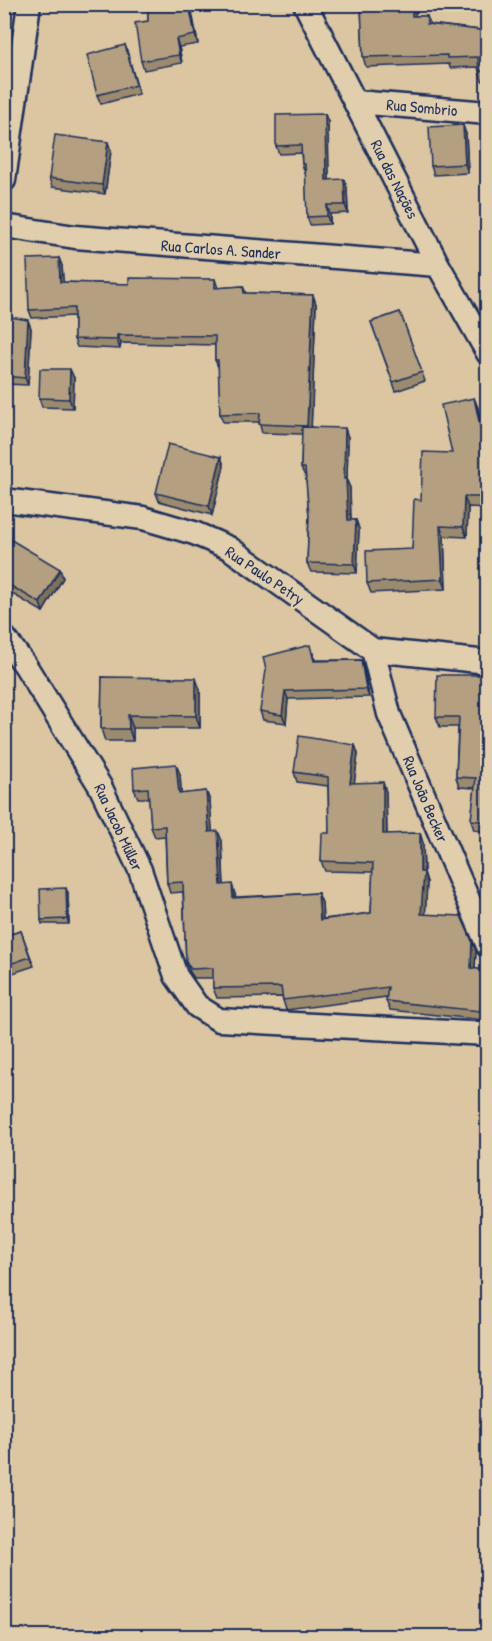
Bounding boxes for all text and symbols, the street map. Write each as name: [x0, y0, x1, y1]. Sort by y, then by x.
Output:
street label: Rua Sombrio: [386, 93, 459, 121]
street label: Rua das Nações: [366, 136, 424, 222]
street label: Rua Carlos A. Sander: [160, 234, 282, 264]
street label: Rua Paulo Petry: [221, 540, 309, 610]
street label: Rua João Becker: [398, 752, 454, 846]
street label: Rua Jacob Müller: [89, 780, 149, 874]

